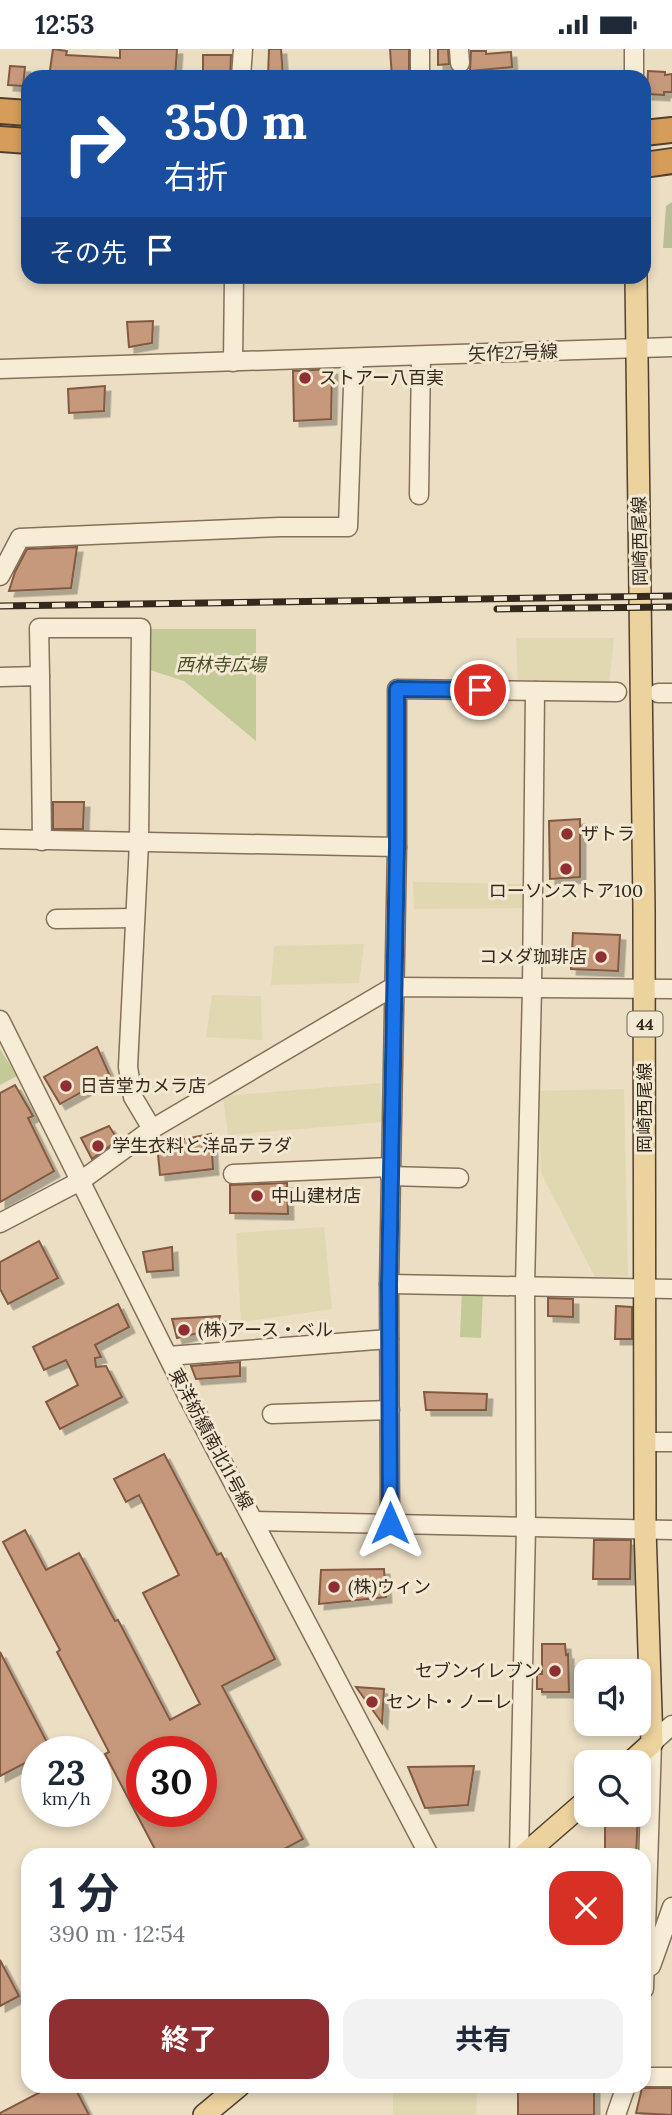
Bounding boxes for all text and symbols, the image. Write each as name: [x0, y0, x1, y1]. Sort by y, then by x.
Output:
text: 12:53: [35, 8, 95, 41]
text: 350 m: [164, 90, 307, 152]
icon: right: [49, 98, 140, 189]
text: 右折: [164, 156, 228, 197]
icon: arrive: [141, 231, 179, 269]
text: その先: [49, 236, 127, 269]
street label: 矢作27号線: [468, 339, 558, 366]
place label: ストアー八百実: [319, 366, 444, 389]
marker: ストアー八百実: [297, 370, 313, 386]
street label: 岡崎西尾線: [627, 496, 652, 586]
park label: 西林寺広場: [176, 653, 268, 676]
pin: [450, 660, 510, 720]
icon: arrive: [461, 671, 499, 709]
place label: ザトラ: [581, 822, 635, 845]
marker: ザトラ: [559, 826, 575, 842]
marker: ローソンストア100: [558, 861, 574, 877]
place label: ローソンストア100: [489, 879, 643, 902]
place label: コメダ珈琲店: [479, 945, 587, 968]
marker: コメダ珈琲店: [593, 949, 609, 965]
road number: 44: [628, 1011, 662, 1036]
street label: 岡崎西尾線: [633, 1063, 656, 1153]
place label: 日吉堂カメラ店: [80, 1074, 206, 1097]
marker: 日吉堂カメラ店: [58, 1078, 74, 1094]
place label: 学生衣料と洋品テラダ: [112, 1134, 292, 1157]
marker: 学生衣料と洋品テラダ: [90, 1138, 106, 1154]
place label: 中山建材店: [271, 1184, 361, 1207]
marker: 中山建材店: [249, 1188, 265, 1204]
place label: (株)アース・ベル: [198, 1318, 333, 1341]
marker: (株)アース・ベル: [176, 1322, 192, 1338]
street label: 東洋紡績南北11号線: [164, 1364, 258, 1514]
position arrow: [353, 1486, 427, 1560]
place label: (株)ウィン: [348, 1575, 431, 1598]
marker: (株)ウィン: [326, 1579, 342, 1595]
place label: セブンイレブン: [415, 1659, 541, 1682]
map controls: [574, 1659, 651, 1827]
button: sound: [574, 1659, 651, 1736]
marker: セブンイレブン: [547, 1663, 563, 1679]
place label: セント・ノーレ: [386, 1690, 512, 1713]
marker: セント・ノーレ: [364, 1694, 380, 1710]
speed limit sign: 30: [126, 1736, 217, 1827]
text: 23: [47, 1750, 86, 1795]
button: search: [574, 1750, 651, 1827]
text: km/h: [42, 1787, 91, 1810]
text: 1 分: [49, 1866, 119, 1920]
button: close: [549, 1871, 623, 1945]
text: 390 m · 12:54: [49, 1919, 185, 1948]
button: 終了: [49, 1999, 329, 2079]
button: 共有: [343, 1999, 623, 2079]

